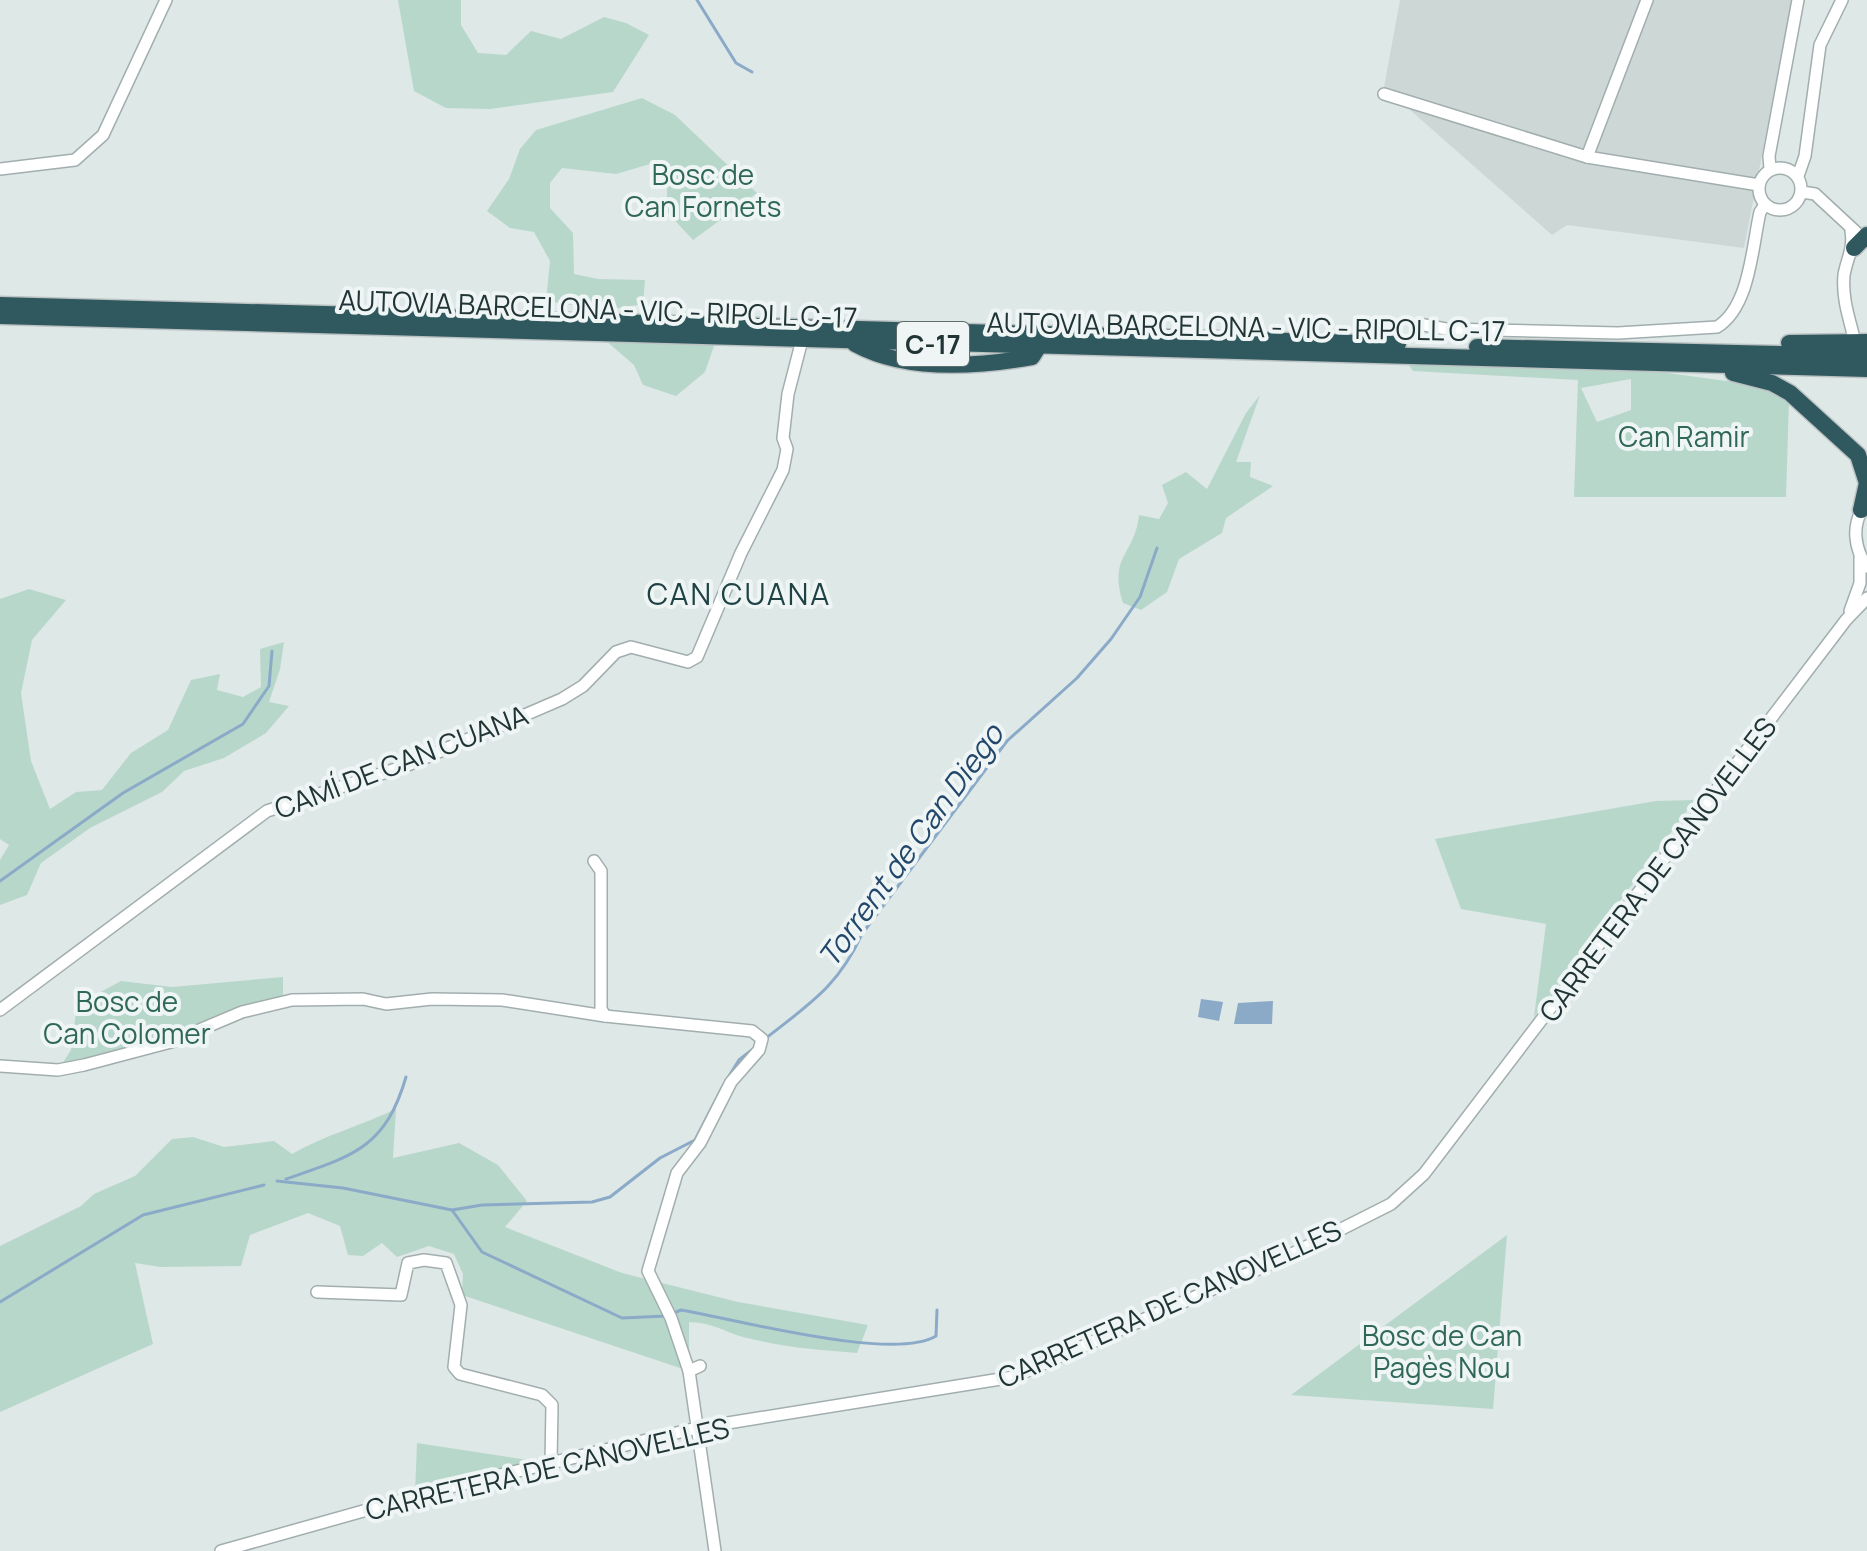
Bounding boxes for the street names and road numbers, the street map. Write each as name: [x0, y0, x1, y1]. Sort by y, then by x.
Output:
street label: AUTOVIA BARCELONA - VIC - RIPOLL C-17: [338, 280, 858, 336]
street label: AUTOVIA BARCELONA - VIC - RIPOLL C-17: [986, 302, 1506, 350]
road number: C-17: [897, 322, 969, 366]
street label: CAMÍ DE CAN CUANA: [269, 695, 533, 827]
street label: CARRETERA DE CANOVELLES: [1530, 709, 1784, 1029]
street label: CARRETERA DE CANOVELLES: [991, 1210, 1347, 1396]
street label: CARRETERA DE CANOVELLES: [361, 1408, 733, 1528]

